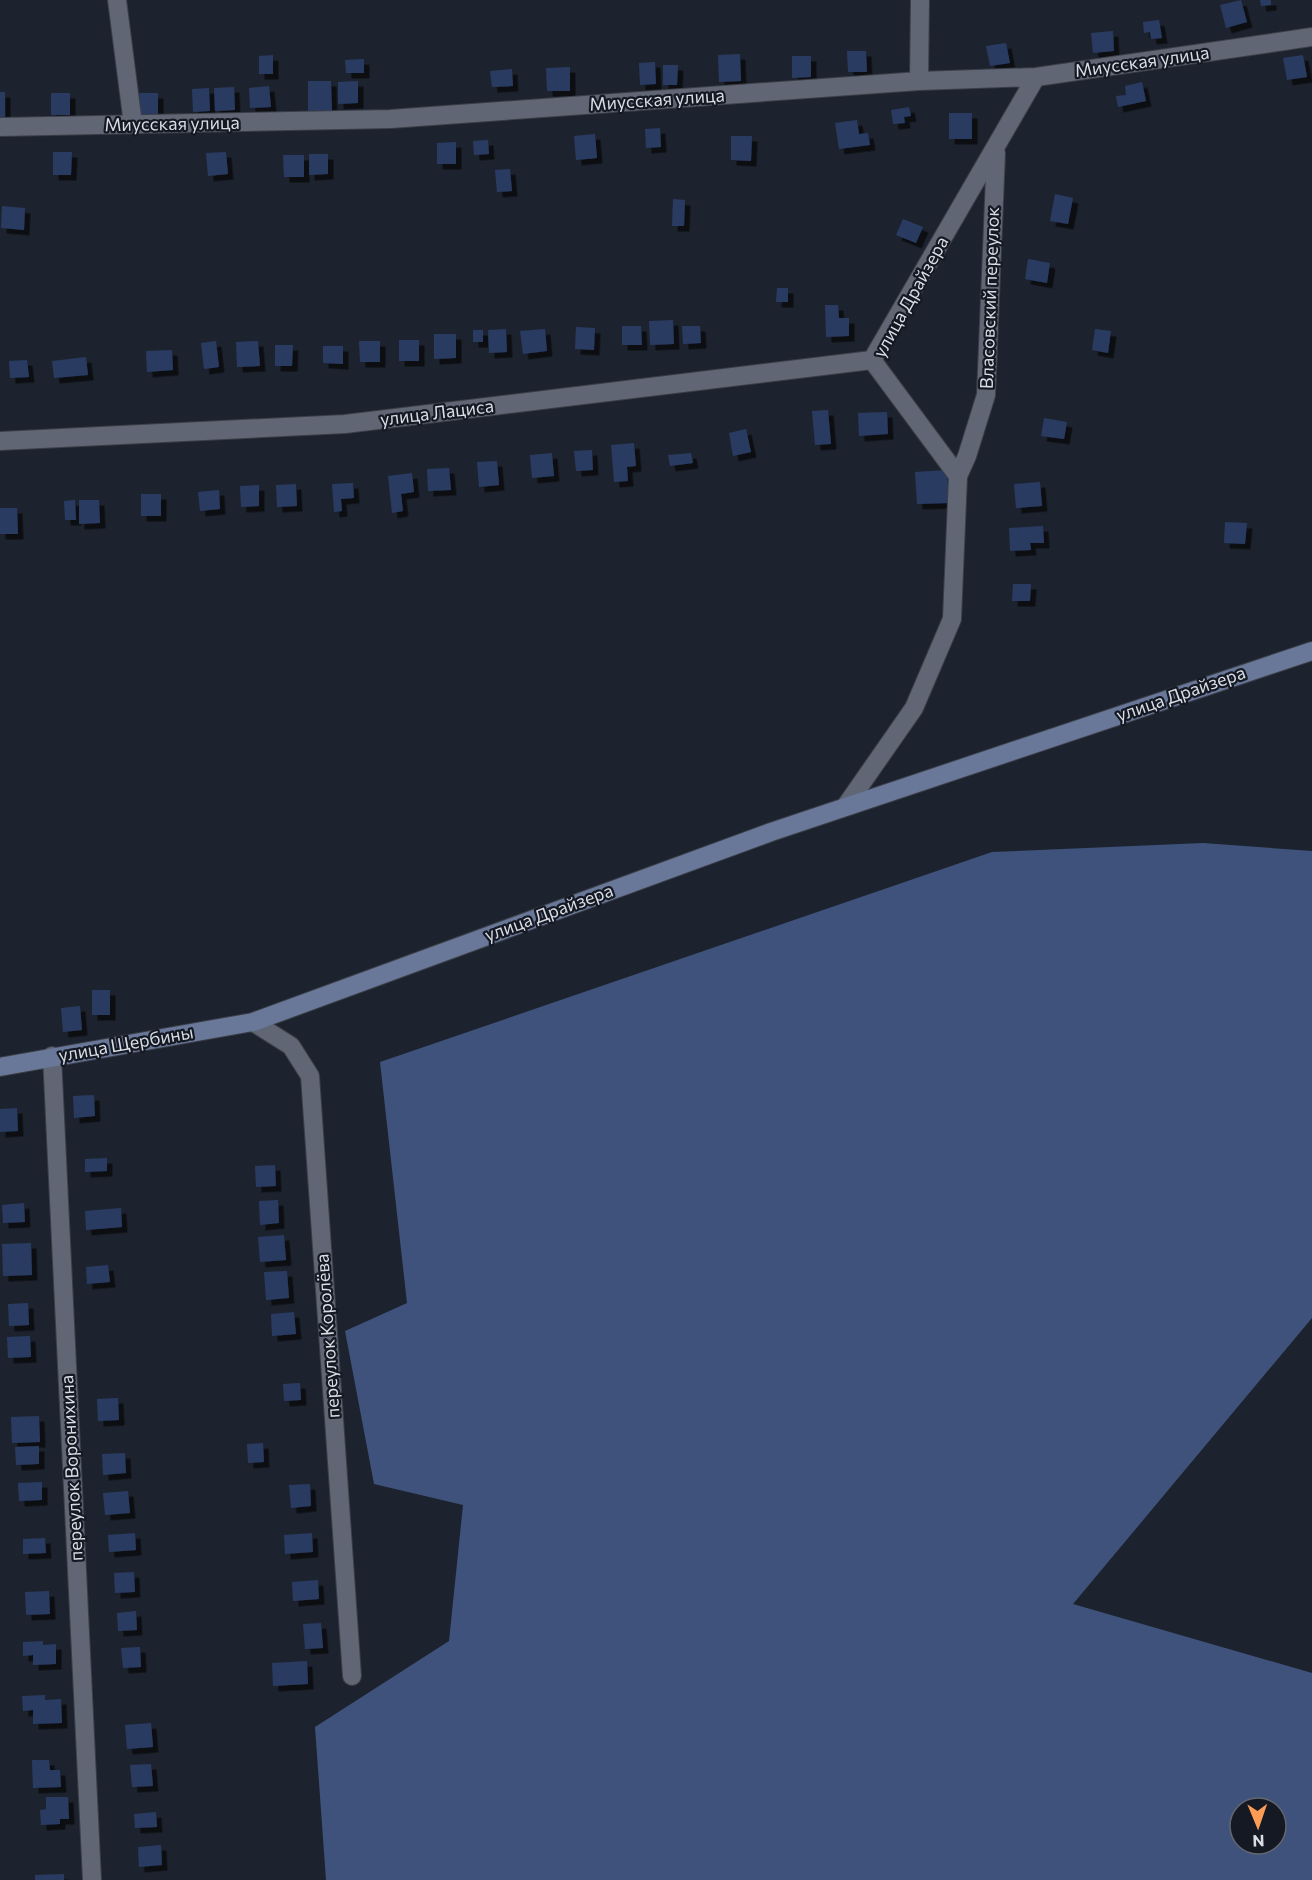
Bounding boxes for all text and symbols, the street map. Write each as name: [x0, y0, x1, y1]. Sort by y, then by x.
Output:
street label: Миусская улица: [1073, 41, 1210, 81]
street label: Миусская улица: [589, 83, 725, 115]
street label: Миусская улица: [104, 111, 240, 135]
street label: Власовский переулок: [975, 206, 1003, 389]
street label: улица Драйзера: [868, 232, 952, 361]
street label: улица Лациса: [379, 394, 495, 430]
street label: улица Драйзера: [1113, 661, 1248, 725]
street label: улица Драйзера: [481, 879, 616, 945]
street label: улица Щербины: [57, 1020, 195, 1066]
street label: переулок Королёва: [310, 1253, 344, 1419]
street label: переулок Воронихина: [55, 1375, 87, 1562]
north arrow: [1228, 1796, 1288, 1856]
text: N: [1252, 1832, 1265, 1851]

